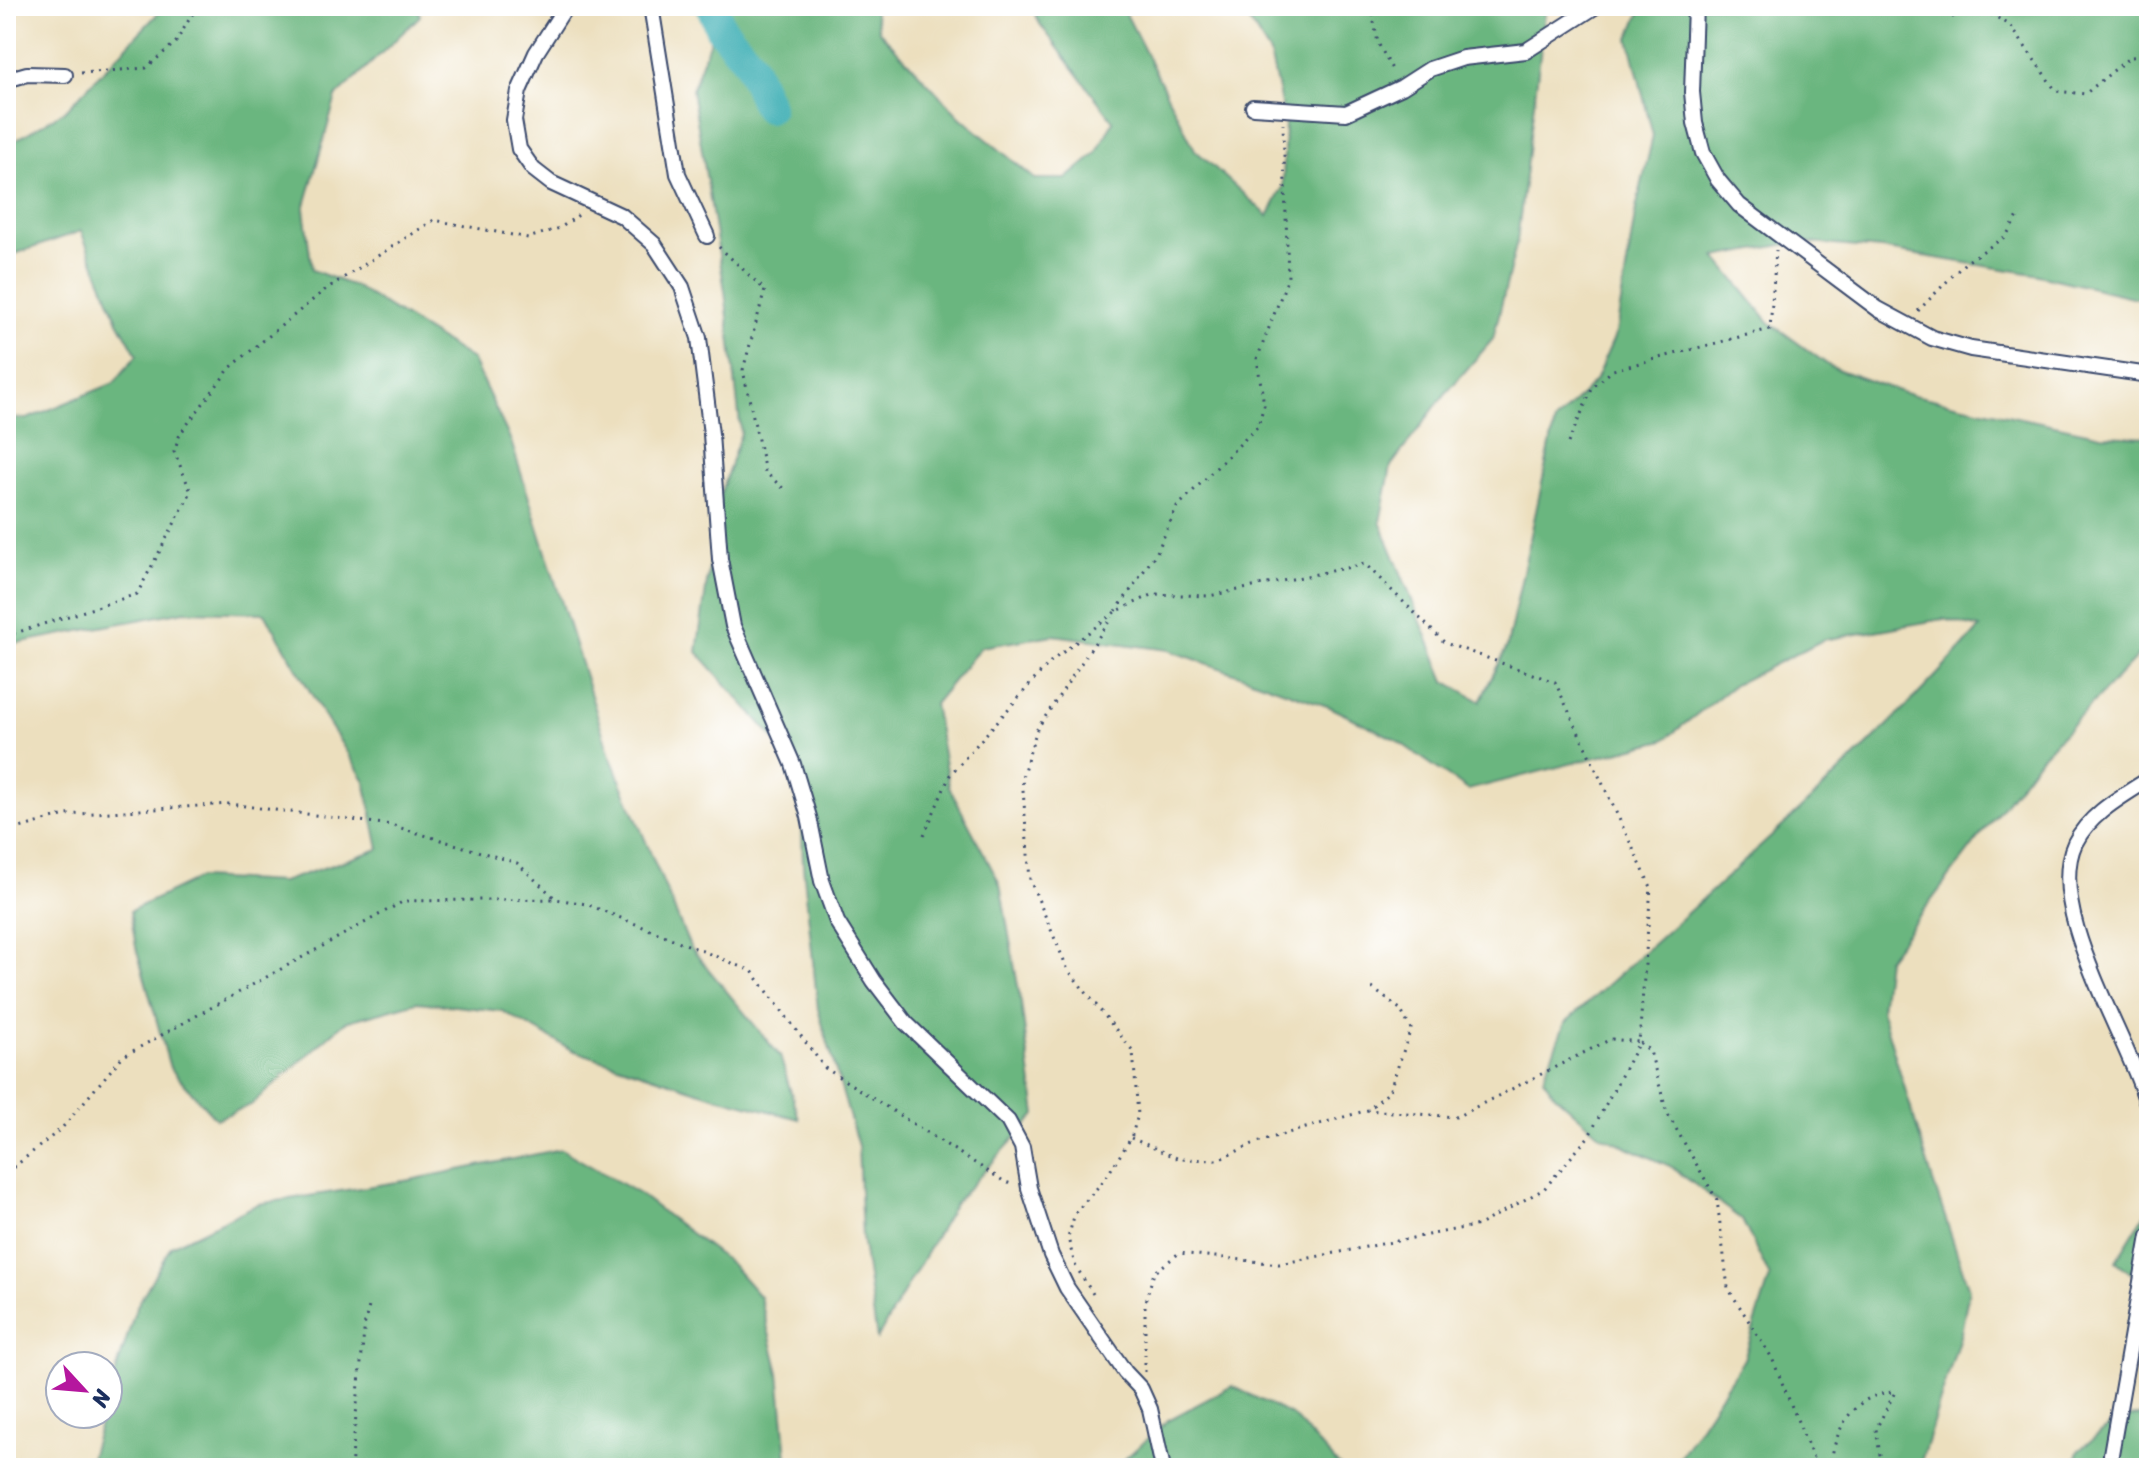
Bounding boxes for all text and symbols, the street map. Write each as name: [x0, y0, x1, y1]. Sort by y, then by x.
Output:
north arrow: [44, 1350, 124, 1430]
text: N: [80, 1382, 123, 1415]

